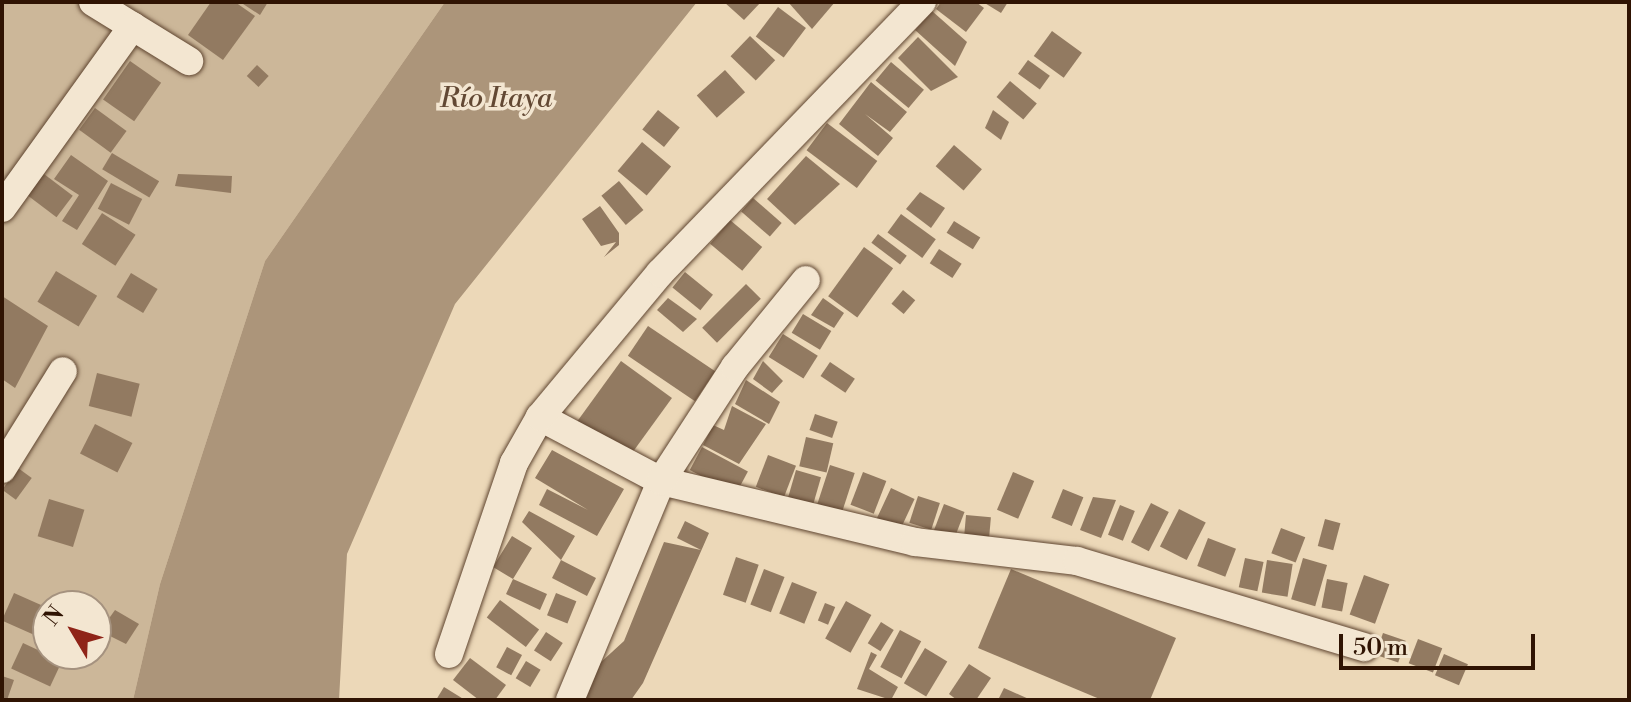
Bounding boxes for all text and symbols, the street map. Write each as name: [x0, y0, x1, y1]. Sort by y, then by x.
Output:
water label: Río Itaya: [440, 82, 552, 116]
north arrow: [32, 590, 112, 670]
text: N: [38, 601, 70, 631]
scale bar: [1343, 618, 1539, 668]
text: 50 m: [1353, 633, 1408, 663]

